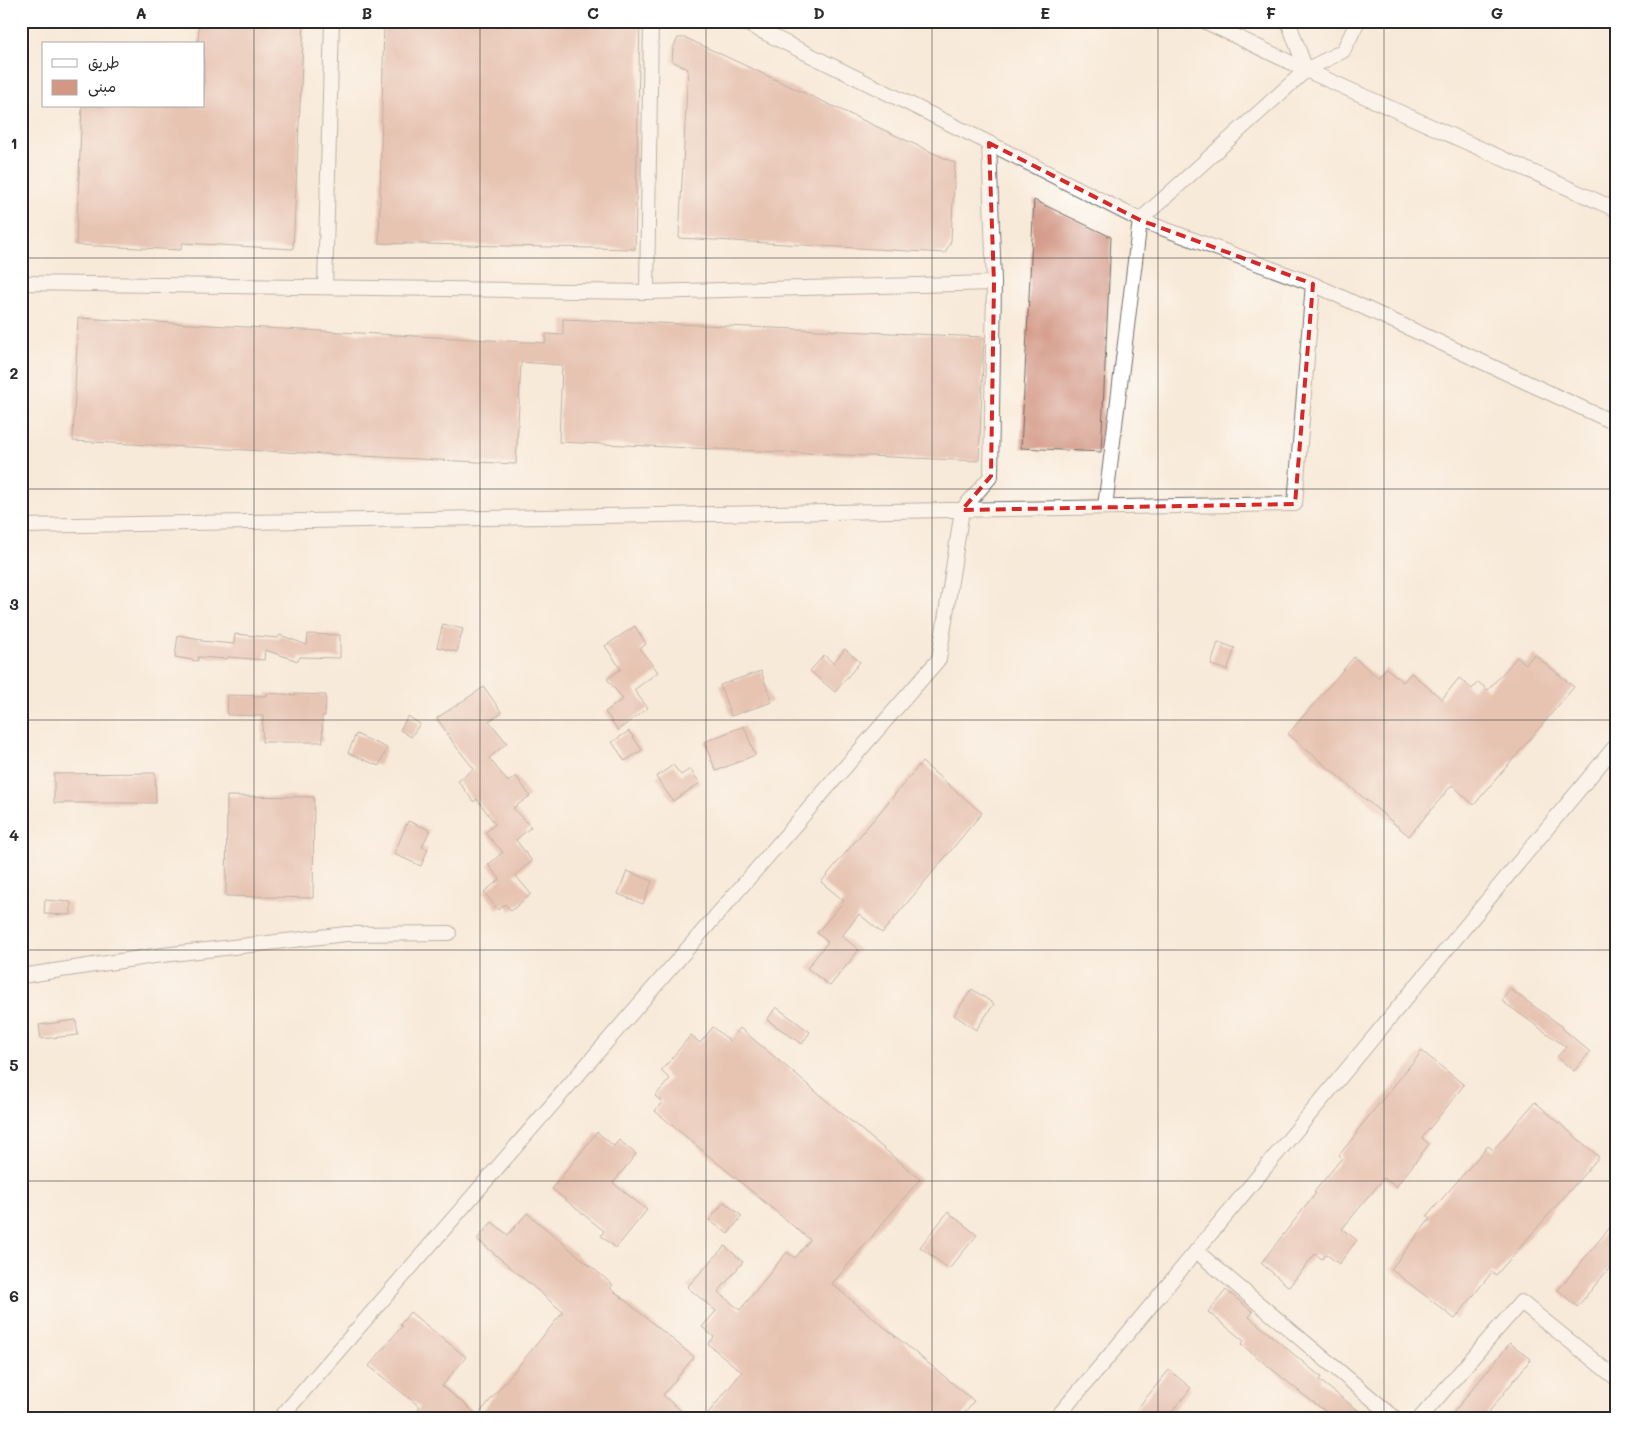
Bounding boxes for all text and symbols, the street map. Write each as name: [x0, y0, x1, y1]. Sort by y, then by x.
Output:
text: A: [135, 2, 147, 23]
text: B: [362, 2, 372, 23]
text: C: [587, 2, 599, 23]
text: D: [813, 2, 825, 23]
text: E: [1040, 2, 1050, 23]
text: F: [1266, 2, 1276, 23]
text: G: [1491, 2, 1503, 23]
legend: [42, 42, 205, 108]
text: طريق: [88, 52, 120, 72]
text: مبنى: [88, 76, 116, 97]
text: 1: [10, 132, 18, 153]
text: 2: [10, 362, 19, 383]
text: 3: [9, 593, 19, 614]
text: 4: [9, 824, 19, 845]
text: 5: [9, 1054, 19, 1075]
text: 6: [9, 1285, 19, 1306]

